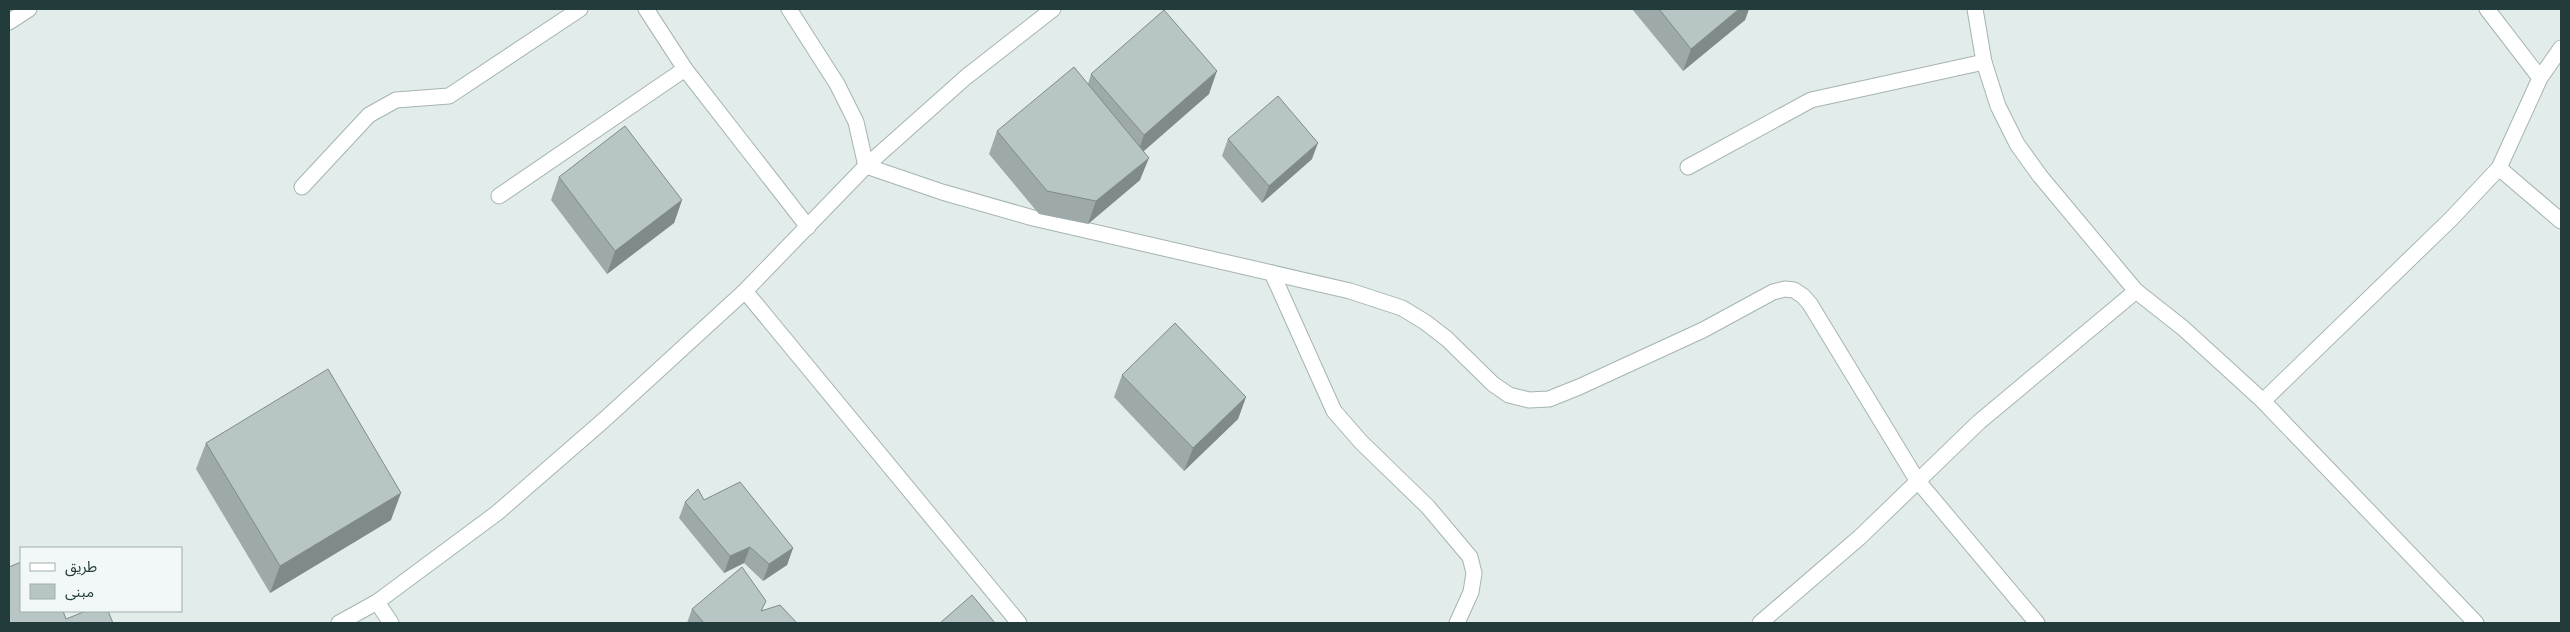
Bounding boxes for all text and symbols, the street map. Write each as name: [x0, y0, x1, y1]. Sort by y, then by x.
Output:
legend: [20, 547, 182, 612]
text: طريق: [65, 558, 97, 577]
text: مبنى: [65, 583, 94, 601]

